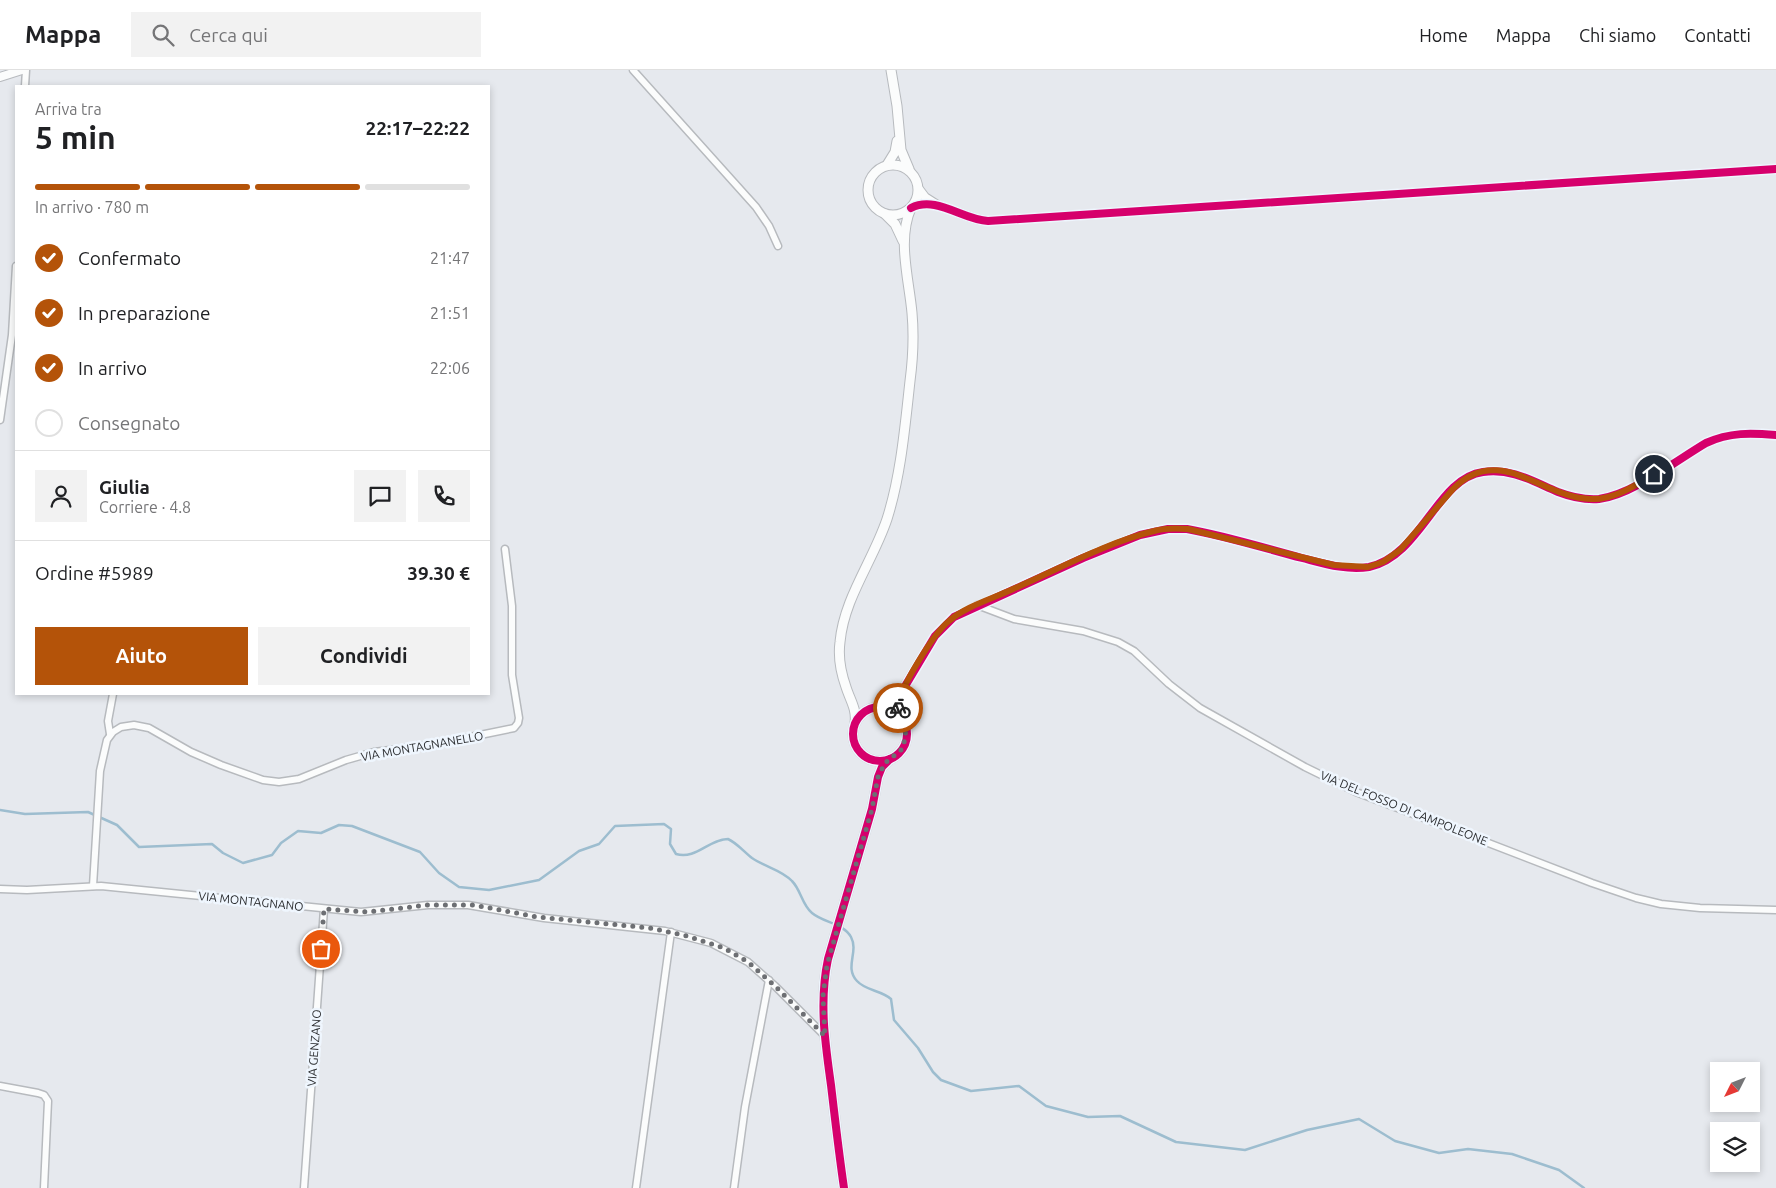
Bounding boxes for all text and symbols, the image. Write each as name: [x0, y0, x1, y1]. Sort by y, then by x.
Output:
search box: [131, 12, 481, 57]
text: Mappa: [25, 21, 101, 48]
icon: search: [149, 21, 177, 49]
text: Cerca qui: [189, 24, 268, 46]
text: Home: [1419, 25, 1468, 45]
text: Mappa: [1496, 25, 1551, 45]
text: Chi siamo: [1579, 25, 1656, 45]
text: Contatti: [1684, 25, 1751, 45]
text: Arriva tra: [35, 100, 102, 118]
text: 22:17–22:22: [365, 117, 470, 139]
text: 5 min: [35, 119, 116, 155]
text: In arrivo · 780 m: [35, 198, 149, 216]
icon: check: [35, 244, 63, 272]
text: Confermato: [78, 247, 181, 269]
text: 21:47: [430, 249, 470, 267]
icon: check: [35, 299, 63, 327]
text: In preparazione: [78, 302, 211, 324]
text: 21:51: [430, 304, 470, 322]
icon: check: [35, 354, 63, 382]
text: In arrivo: [78, 357, 147, 379]
text: 22:06: [430, 359, 470, 377]
text: Consegnato: [78, 412, 180, 434]
pin: [1633, 453, 1675, 495]
icon: home: [1640, 460, 1668, 488]
button: person: [35, 470, 87, 522]
button: chat: [354, 470, 406, 522]
button: phone: [418, 470, 470, 522]
text: Giulia: [99, 476, 150, 498]
text: Corriere · 4.8: [99, 498, 191, 516]
text: Ordine #5989: [35, 562, 154, 584]
text: 39.30 €: [407, 562, 470, 584]
button: Aiuto: [35, 627, 248, 685]
button: Condividi: [258, 627, 470, 685]
courier: [873, 683, 923, 733]
icon: bike: [884, 694, 912, 722]
street label: VIA MONTAGNANELLO: [360, 729, 484, 763]
street label: VIA DEL FOSSO DI CAMPOLEONE: [1318, 768, 1490, 848]
street label: VIA MONTAGNANO: [198, 889, 304, 913]
pin: [300, 928, 342, 970]
icon: bag: [307, 935, 335, 963]
street label: VIA GENZANO: [305, 1009, 323, 1087]
north arrow: [1710, 1062, 1760, 1112]
map controls: [1710, 1062, 1760, 1172]
button: layers: [1710, 1122, 1760, 1172]

